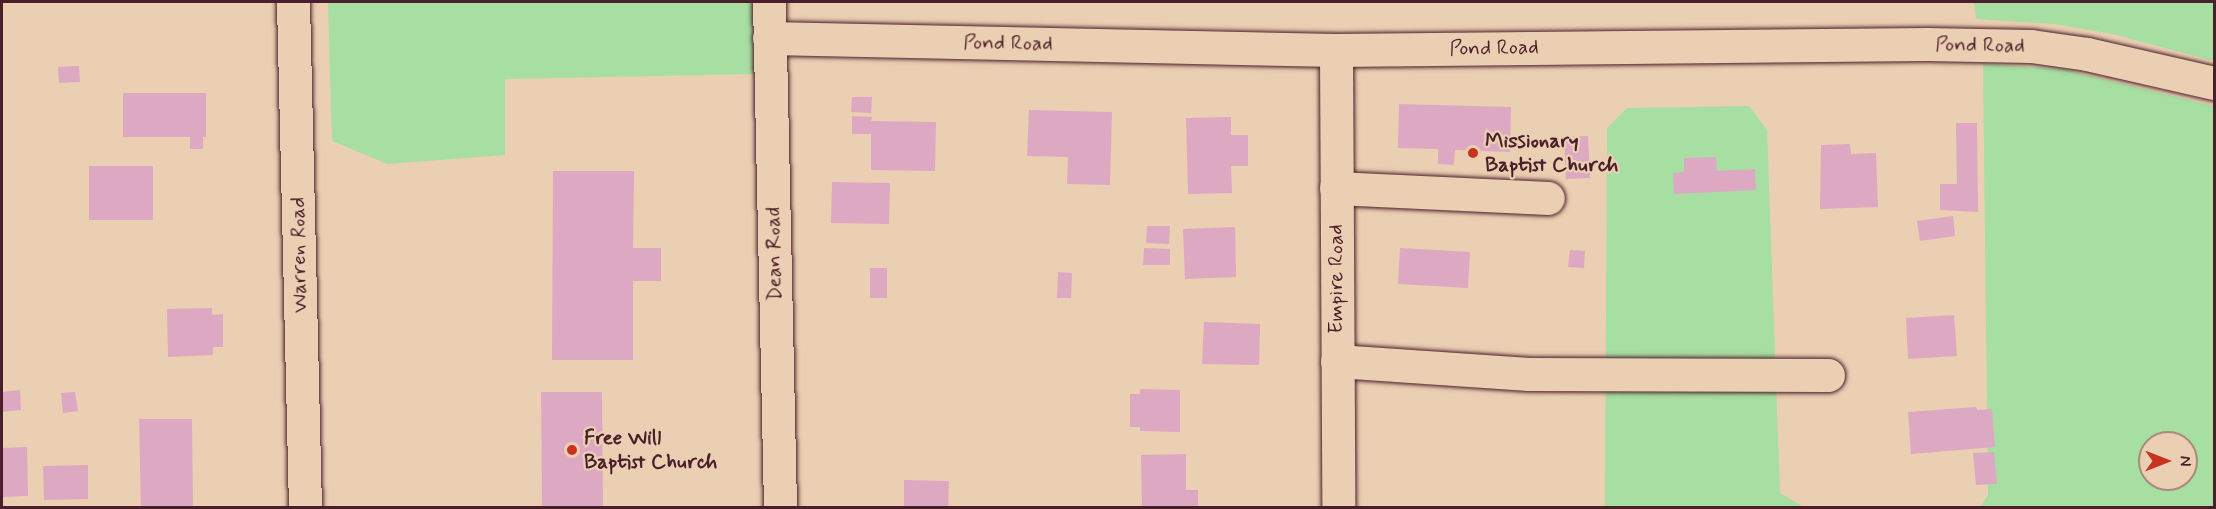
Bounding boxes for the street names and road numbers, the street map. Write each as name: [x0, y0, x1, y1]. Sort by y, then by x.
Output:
street label: Pond Road: [963, 30, 1053, 56]
street label: Pond Road: [1935, 32, 2025, 58]
street label: Pond Road: [1449, 35, 1539, 61]
street label: Warren Road: [285, 197, 313, 313]
street label: Dean Road: [761, 207, 787, 301]
street label: Empire Road: [1323, 224, 1349, 334]

